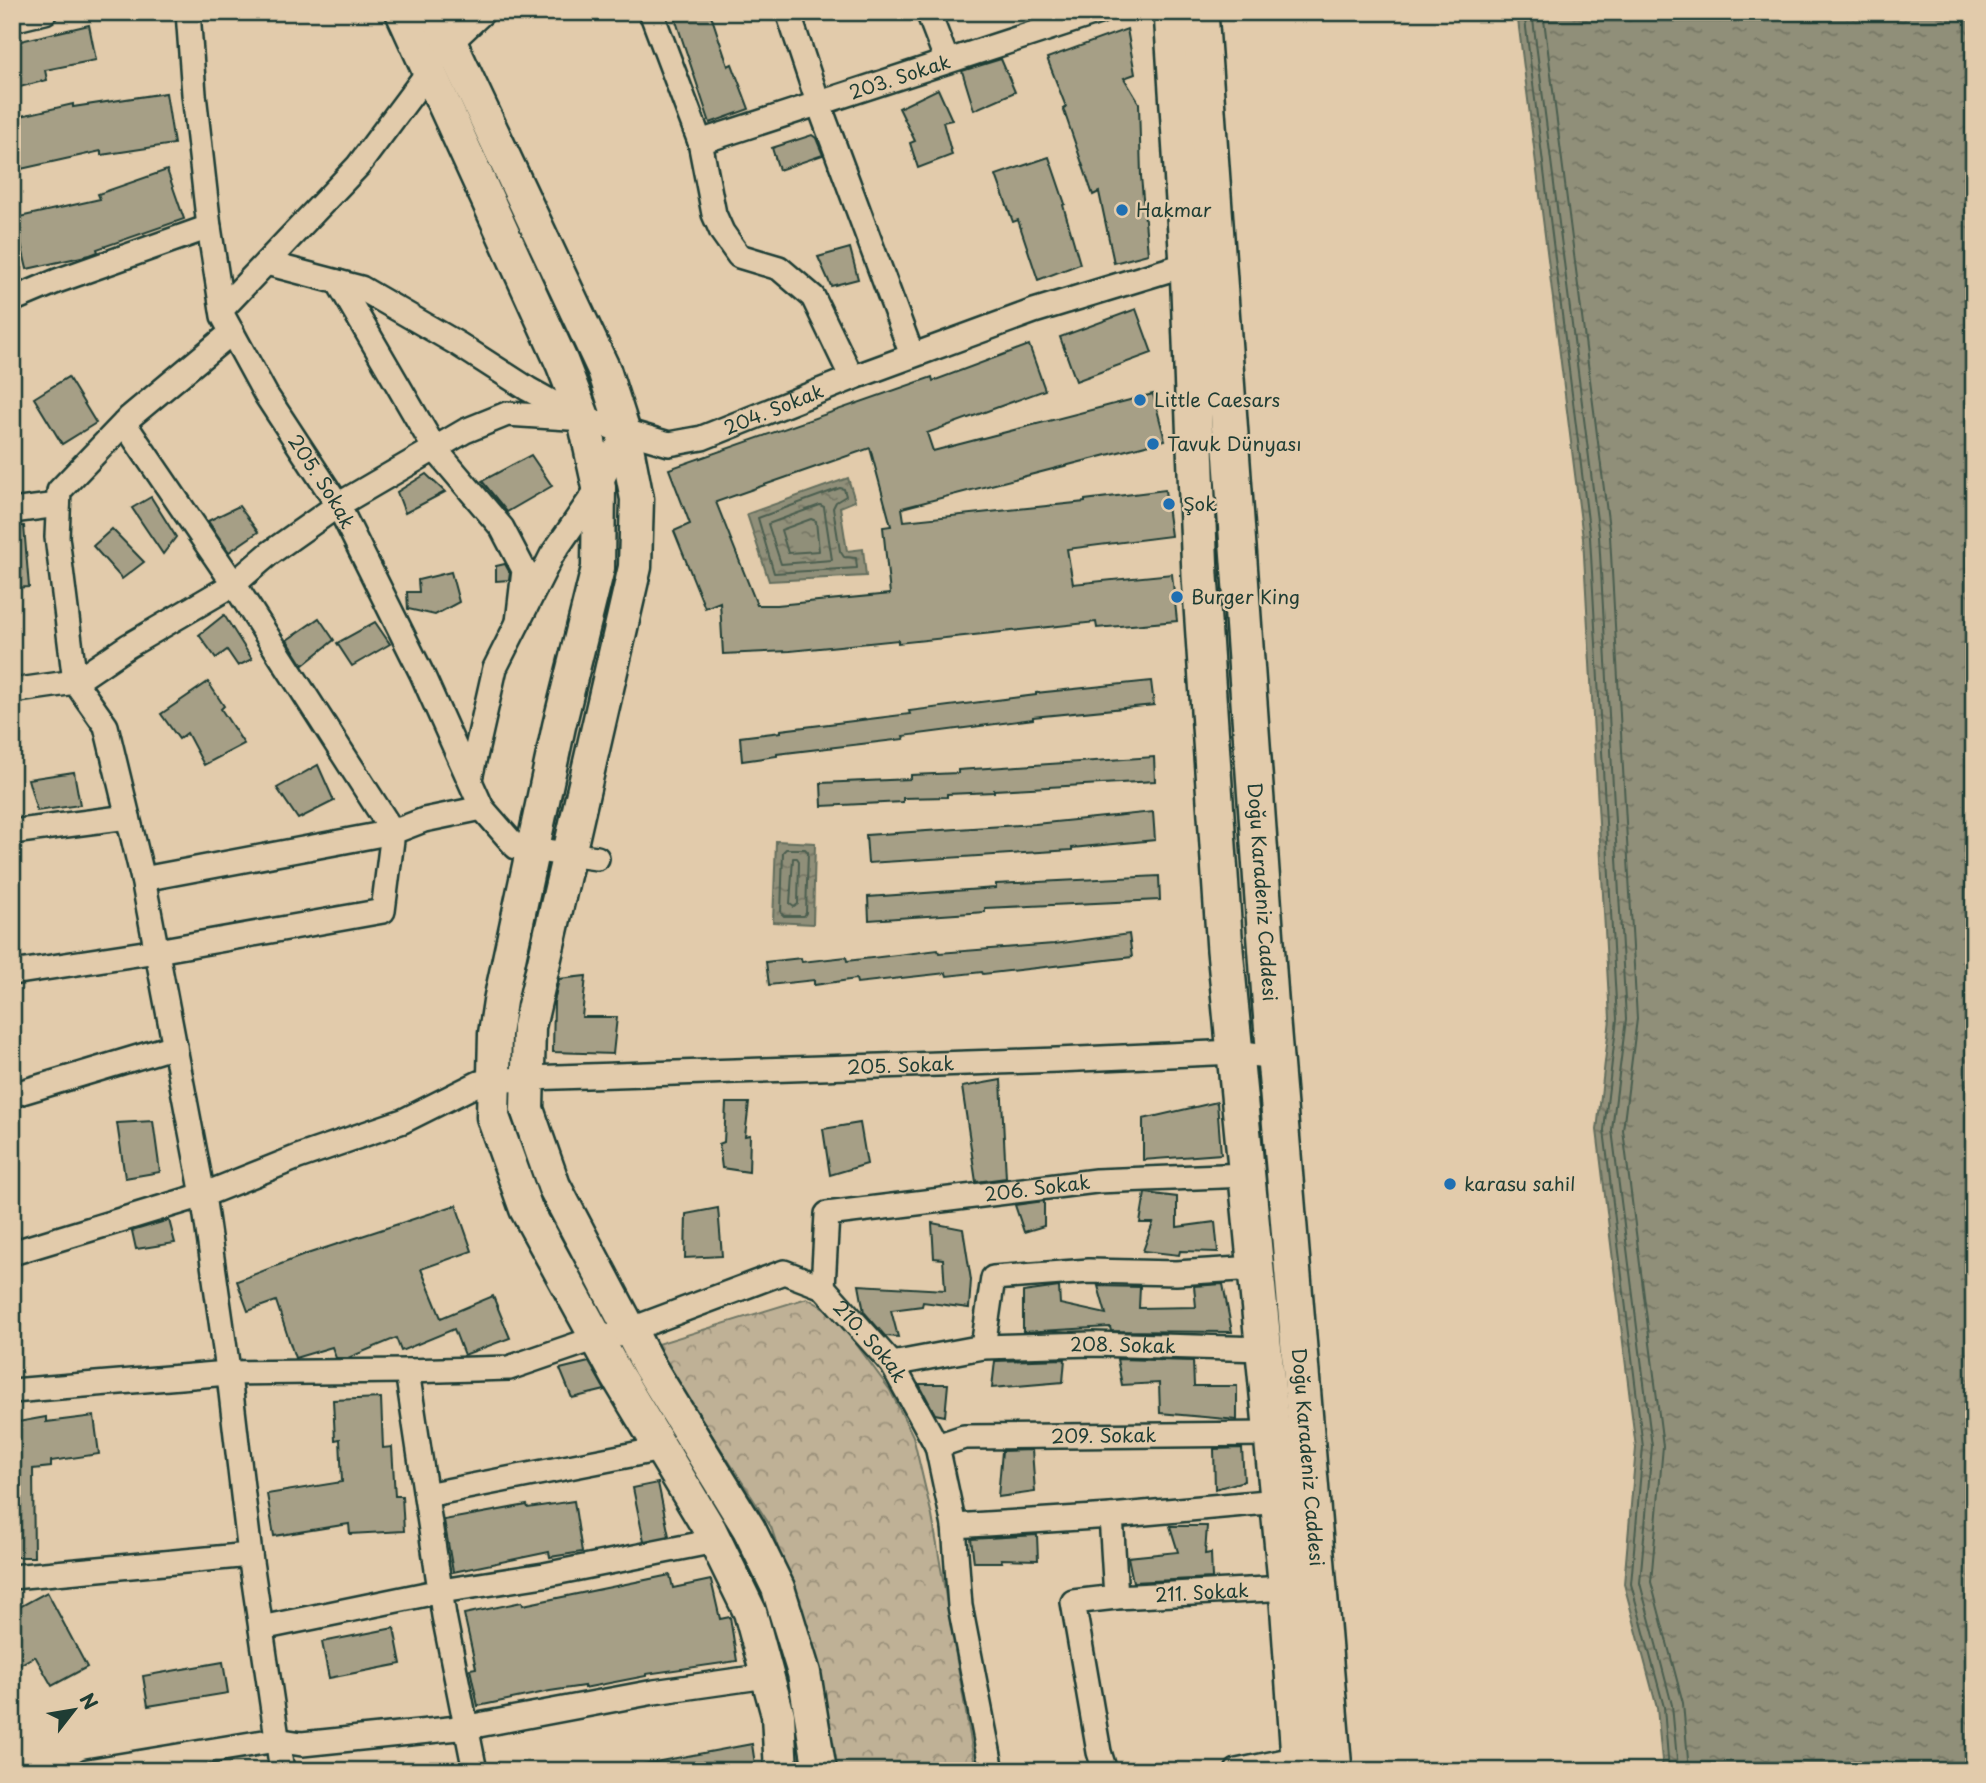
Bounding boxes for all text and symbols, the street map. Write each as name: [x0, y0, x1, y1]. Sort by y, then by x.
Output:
street label: 203. Sokak: [845, 46, 954, 106]
place label: Hakmar: [1136, 195, 1212, 223]
marker: Hakmar: [1114, 202, 1130, 218]
street label: 204. Sokak: [719, 376, 828, 441]
place label: Little Caesars: [1154, 385, 1280, 413]
marker: Little Caesars: [1132, 392, 1148, 408]
street label: 205. Sokak: [282, 428, 363, 533]
place label: Tavuk Dünyası: [1167, 429, 1302, 457]
marker: Tavuk Dünyası: [1145, 436, 1161, 452]
place label: Şok: [1183, 489, 1217, 517]
marker: Şok: [1161, 496, 1177, 512]
place label: Burger King: [1191, 582, 1300, 610]
marker: Burger King: [1169, 589, 1185, 605]
street label: Doğu Karadeniz Caddesi: [1242, 781, 1285, 1002]
street label: 205. Sokak: [847, 1049, 955, 1080]
street label: 206. Sokak: [983, 1167, 1092, 1208]
place label: karasu sahil: [1464, 1169, 1576, 1197]
marker: karasu sahil: [1442, 1176, 1458, 1192]
street label: 210. Sokak: [827, 1293, 914, 1387]
street label: 208. Sokak: [1070, 1329, 1176, 1359]
street label: Doğu Karadeniz Caddesi: [1286, 1346, 1332, 1567]
street label: 209. Sokak: [1051, 1420, 1156, 1449]
street label: 211. Sokak: [1154, 1575, 1250, 1608]
north arrow: [38, 1674, 108, 1744]
text: N: [74, 1687, 105, 1714]

